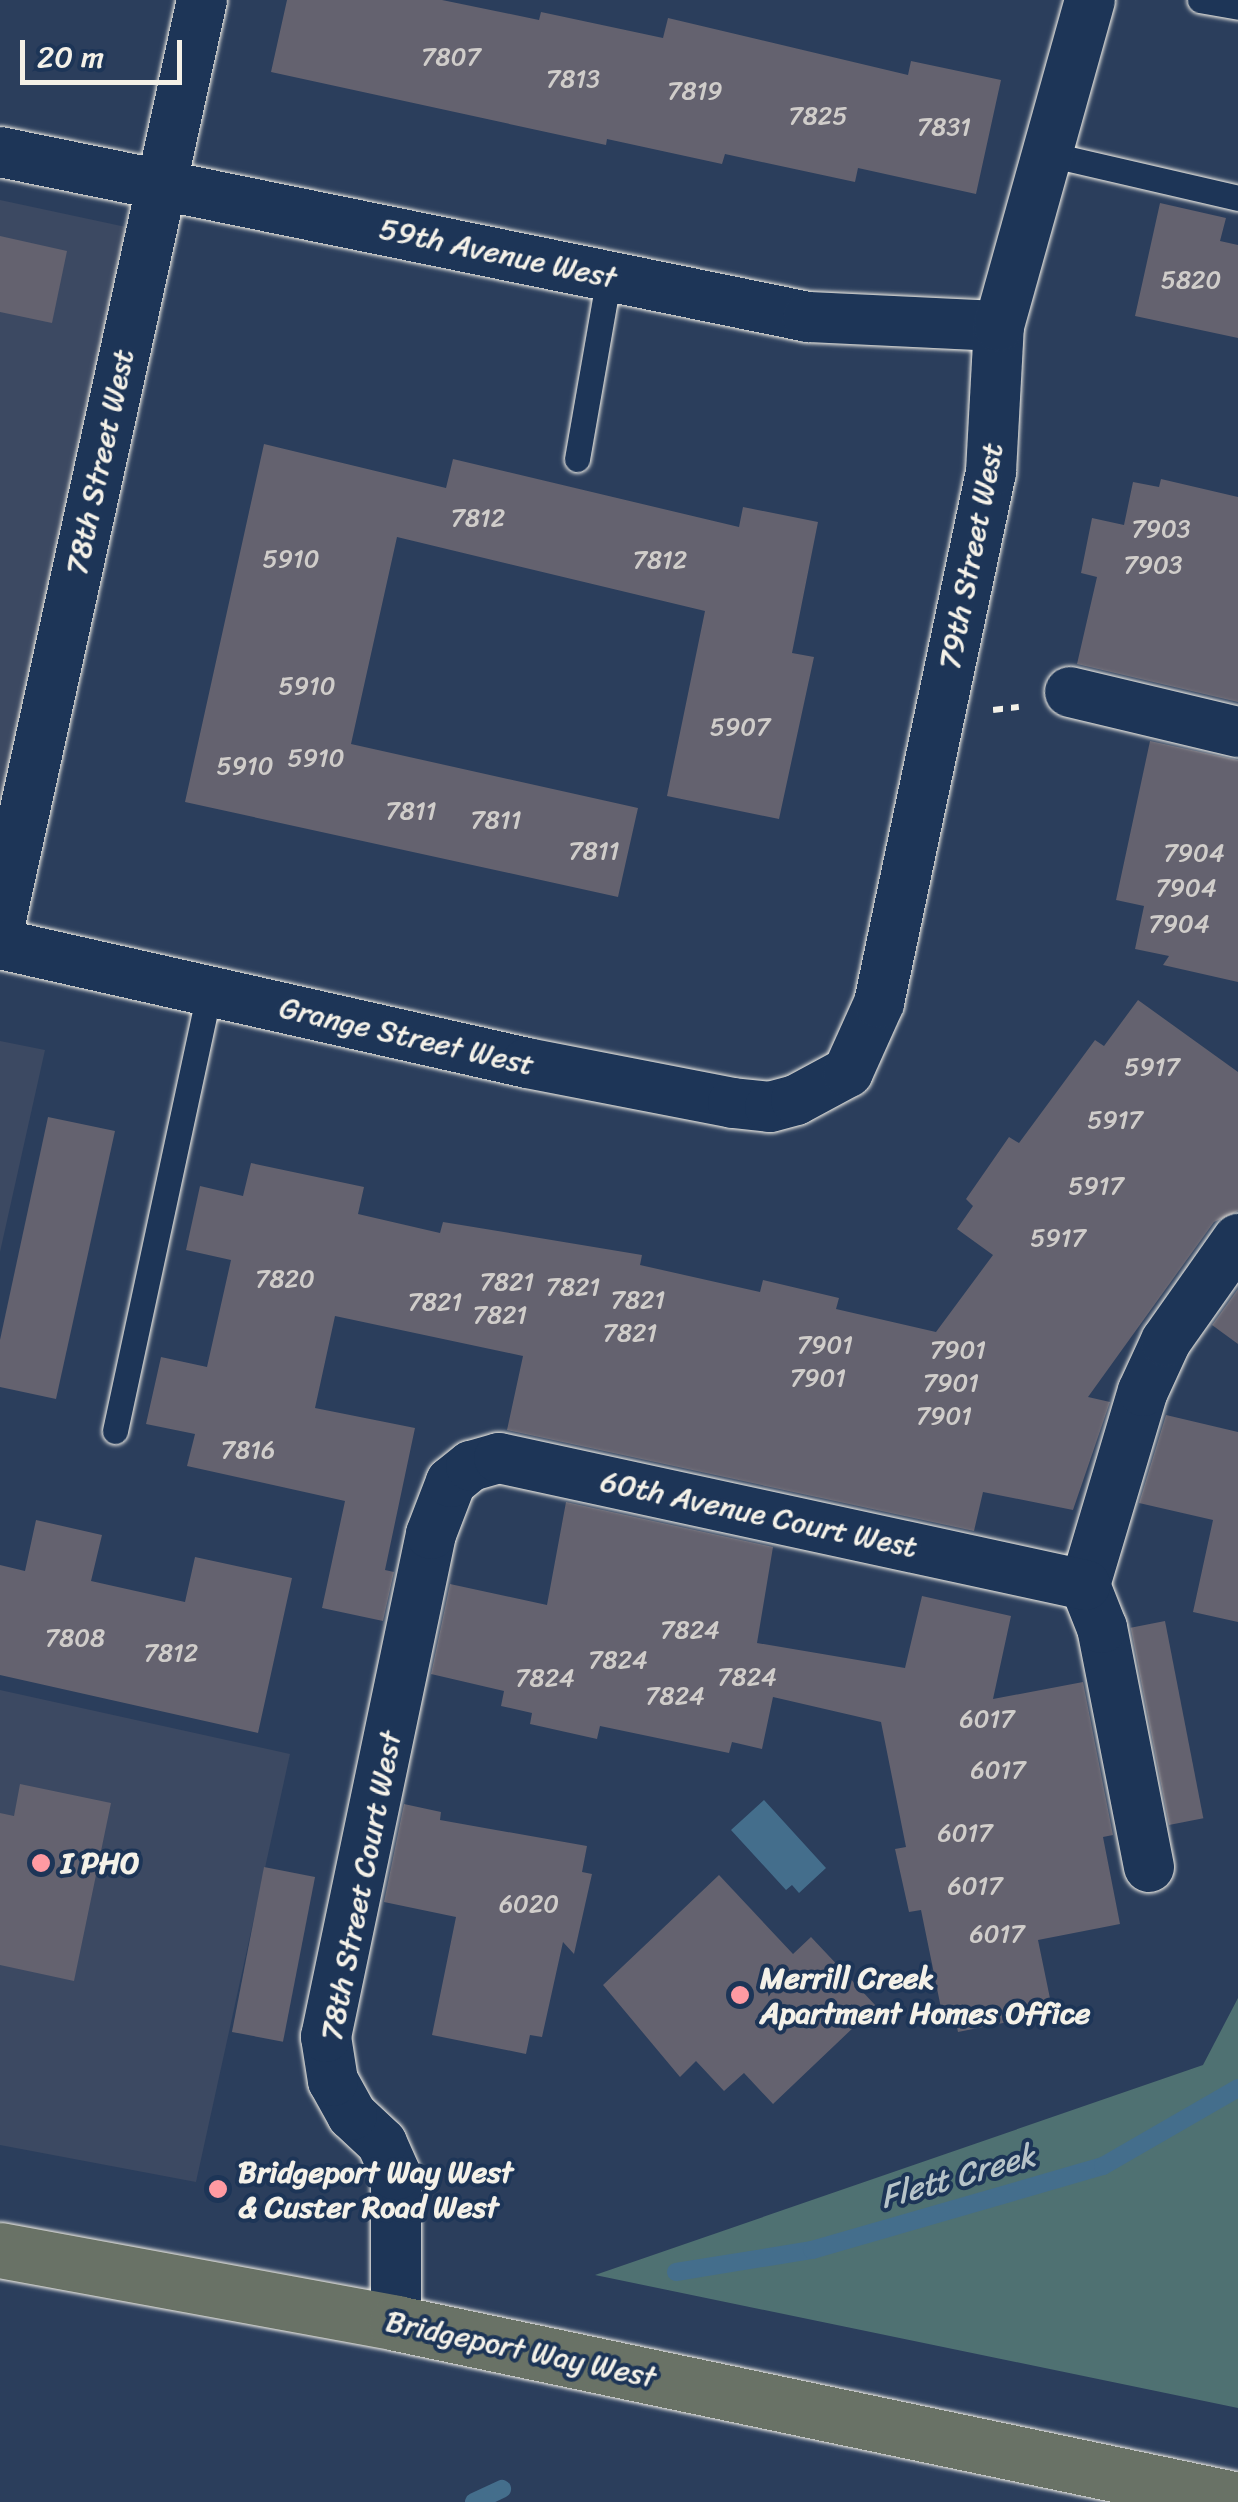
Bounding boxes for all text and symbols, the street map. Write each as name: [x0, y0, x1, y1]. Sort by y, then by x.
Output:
scale bar: [25, 20, 188, 82]
text: 20 m: [37, 30, 104, 84]
house number: 7807: [421, 42, 481, 72]
house number: 7813: [546, 64, 600, 94]
house number: 7819: [667, 76, 723, 106]
house number: 7825: [788, 101, 848, 131]
house number: 7831: [917, 112, 971, 142]
street label: 59th Avenue West: [376, 210, 620, 296]
house number: 5820: [1161, 265, 1221, 295]
street label: 78th Street West: [58, 345, 142, 579]
street label: 79th Street West: [931, 438, 1011, 674]
house number: 7812: [451, 503, 505, 533]
house number: 7903: [1131, 514, 1191, 544]
house number: 5910: [262, 544, 320, 574]
house number: 7812: [633, 545, 687, 575]
house number: 7903: [1123, 550, 1183, 580]
house number: 5910: [278, 671, 336, 701]
house number: 5907: [710, 712, 770, 742]
house number: 5910: [287, 743, 345, 773]
house number: 5910: [216, 751, 274, 781]
house number: 7811: [386, 796, 436, 826]
house number: 7811: [471, 805, 521, 835]
house number: 7811: [569, 836, 619, 866]
house number: 7904: [1163, 838, 1225, 868]
house number: 7904: [1155, 873, 1217, 903]
house number: 7904: [1148, 909, 1210, 939]
street label: Grange Street West: [276, 989, 538, 1083]
house number: 5917: [1124, 1052, 1180, 1082]
house number: 5917: [1087, 1105, 1143, 1135]
house number: 5917: [1068, 1171, 1124, 1201]
house number: 5917: [1030, 1223, 1086, 1253]
house number: 7820: [255, 1264, 315, 1294]
house number: 7821: [480, 1267, 534, 1297]
house number: 7821: [546, 1272, 600, 1302]
house number: 7821: [611, 1285, 665, 1315]
house number: 7821: [408, 1287, 462, 1317]
house number: 7821: [473, 1300, 527, 1330]
house number: 7821: [603, 1318, 657, 1348]
house number: 7901: [797, 1330, 853, 1360]
house number: 7901: [930, 1335, 986, 1365]
house number: 7901: [790, 1363, 846, 1393]
house number: 7901: [923, 1368, 979, 1398]
house number: 7901: [916, 1401, 972, 1431]
house number: 7816: [221, 1435, 275, 1465]
street label: 60th Avenue Court West: [596, 1463, 922, 1565]
house number: 7824: [660, 1615, 720, 1645]
house number: 7808: [45, 1623, 105, 1653]
house number: 7812: [144, 1638, 198, 1668]
house number: 7824: [588, 1645, 648, 1675]
house number: 7824: [717, 1662, 777, 1692]
house number: 7824: [515, 1663, 575, 1693]
house number: 7824: [645, 1681, 705, 1711]
house number: 6017: [960, 1704, 1014, 1734]
street label: 78th Street Court West: [313, 1728, 409, 2044]
house number: 6017: [971, 1755, 1025, 1785]
house number: 6017: [938, 1818, 992, 1848]
place label: I PHO: [61, 1845, 140, 1881]
marker: I PHO: [30, 1852, 52, 1874]
house number: 6017: [948, 1871, 1002, 1901]
house number: 6020: [499, 1889, 559, 1919]
house number: 6017: [970, 1919, 1024, 1949]
place label: Merrill Creek Apartment Homes Office: [760, 1960, 1091, 2030]
marker: Merrill Creek Apartment Homes Office: [729, 1984, 751, 2006]
water label: Flett Creek: [875, 2136, 1041, 2218]
place label: Bridgeport Way West & Custer Road West: [238, 2154, 514, 2224]
marker: Bridgeport Way West & Custer Road West: [207, 2178, 229, 2200]
street label: Bridgeport Way West: [382, 2303, 660, 2395]

